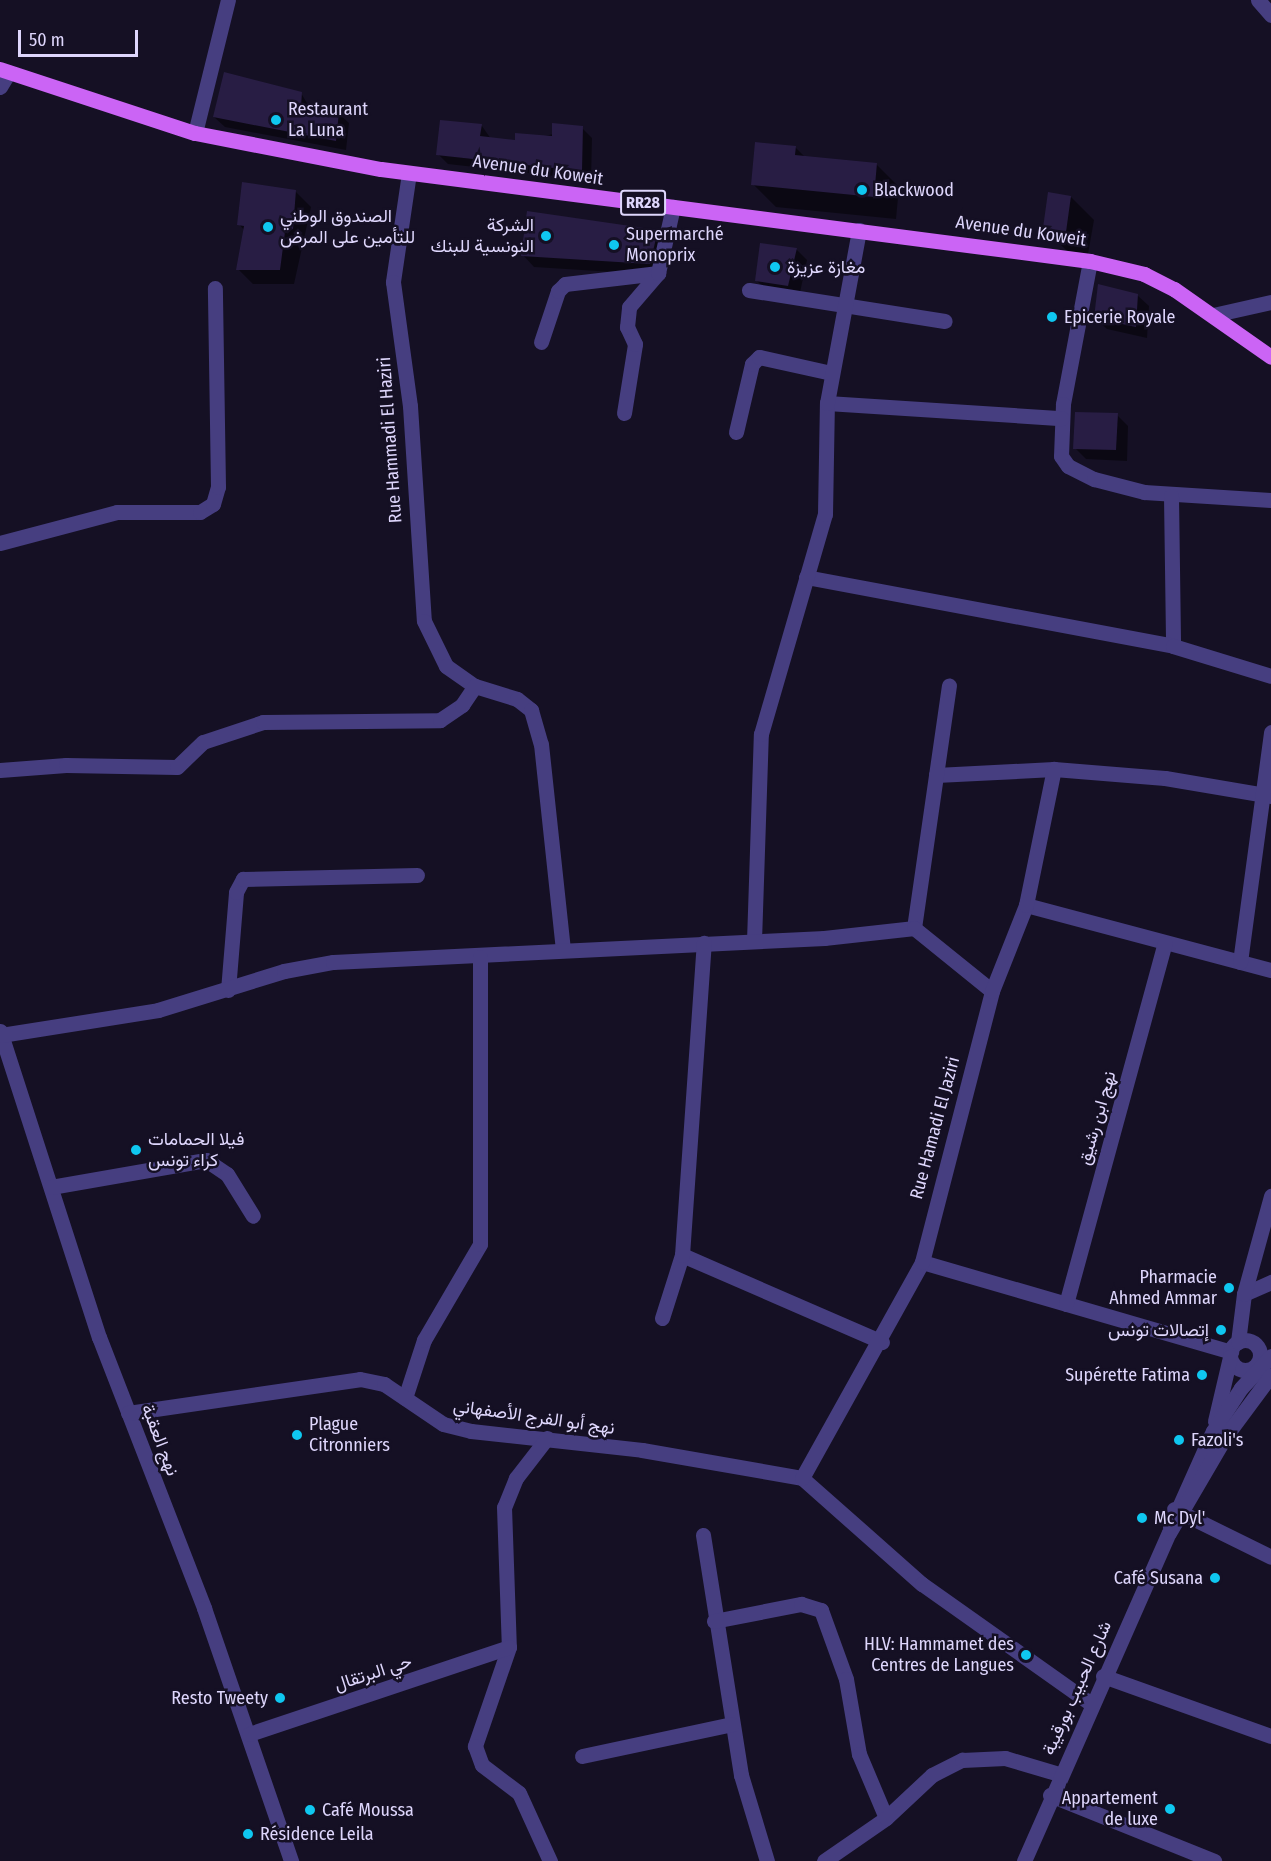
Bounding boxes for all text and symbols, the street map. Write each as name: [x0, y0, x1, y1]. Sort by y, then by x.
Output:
scale bar: [21, 18, 141, 56]
text: 50 m: [29, 29, 65, 51]
place label: Restaurant La Luna: [288, 99, 368, 142]
marker: Restaurant La Luna: [269, 113, 283, 127]
street label: Avenue du Koweit: [471, 150, 605, 190]
place label: Blackwood: [874, 179, 954, 201]
marker: Blackwood: [855, 183, 869, 197]
road number: RR28: [619, 190, 667, 216]
place label: الصندوق الوطني للتأمين على المرض: [280, 206, 415, 248]
street label: Avenue du Koweit: [954, 211, 1088, 251]
place label: الشركة النونسية للبنك: [431, 215, 534, 258]
marker: الصندوق الوطني للتأمين على المرض: [261, 220, 275, 234]
place label: Supermarché Monoprix: [626, 224, 724, 266]
marker: الشركة النونسية للبنك: [539, 229, 553, 243]
marker: Supermarché Monoprix: [607, 238, 621, 252]
place label: مغازة عزيزة: [787, 256, 865, 278]
marker: مغازة عزيزة: [768, 260, 782, 274]
place label: Epicerie Royale: [1064, 306, 1175, 328]
marker: Epicerie Royale: [1045, 310, 1059, 324]
street label: Rue Hammadi El Haziri: [373, 356, 407, 524]
street label: Rue Hamadi El Jaziri: [906, 1054, 964, 1202]
street label: نهج ابن رشيق: [1073, 1069, 1121, 1167]
place label: فيلا الحمامات كراء تونس: [148, 1129, 245, 1172]
marker: فيلا الحمامات كراء تونس: [129, 1143, 143, 1157]
place label: Pharmacie Ahmed Ammar: [1109, 1267, 1217, 1310]
marker: Pharmacie Ahmed Ammar: [1222, 1281, 1236, 1295]
place label: إتصالات تونس: [1108, 1319, 1209, 1341]
marker: إتصالات تونس: [1214, 1323, 1228, 1337]
place label: Supérette Fatima: [1065, 1364, 1190, 1386]
marker: Supérette Fatima: [1195, 1368, 1209, 1382]
street label: نهج أبو الفرج الأصفهاني: [452, 1395, 616, 1439]
street label: نهج العقبة: [136, 1401, 184, 1479]
place label: Plague Citronniers: [309, 1414, 390, 1456]
marker: Plague Citronniers: [290, 1428, 304, 1442]
place label: Fazoli's: [1191, 1429, 1244, 1451]
marker: Fazoli's: [1172, 1433, 1186, 1447]
place label: Mc Dyl': [1154, 1507, 1205, 1529]
marker: Mc Dyl': [1135, 1511, 1149, 1525]
place label: Café Susana: [1114, 1567, 1203, 1589]
marker: Café Susana: [1208, 1571, 1222, 1585]
street label: شارع الحبيب بورقيبة: [1038, 1618, 1116, 1758]
place label: HLV: Hammamet des Centres de Langues: [864, 1634, 1014, 1676]
marker: HLV: Hammamet des Centres de Langues: [1019, 1648, 1033, 1662]
street label: حي البرتقال: [331, 1650, 415, 1696]
place label: Resto Tweety: [171, 1687, 268, 1709]
marker: Resto Tweety: [273, 1691, 287, 1705]
place label: Appartement de luxe: [1062, 1788, 1158, 1830]
place label: Café Moussa: [322, 1799, 414, 1821]
marker: Appartement de luxe: [1163, 1802, 1177, 1816]
marker: Café Moussa: [303, 1803, 317, 1817]
place label: Résidence Leila: [260, 1823, 374, 1845]
marker: Résidence Leila: [241, 1827, 255, 1841]

